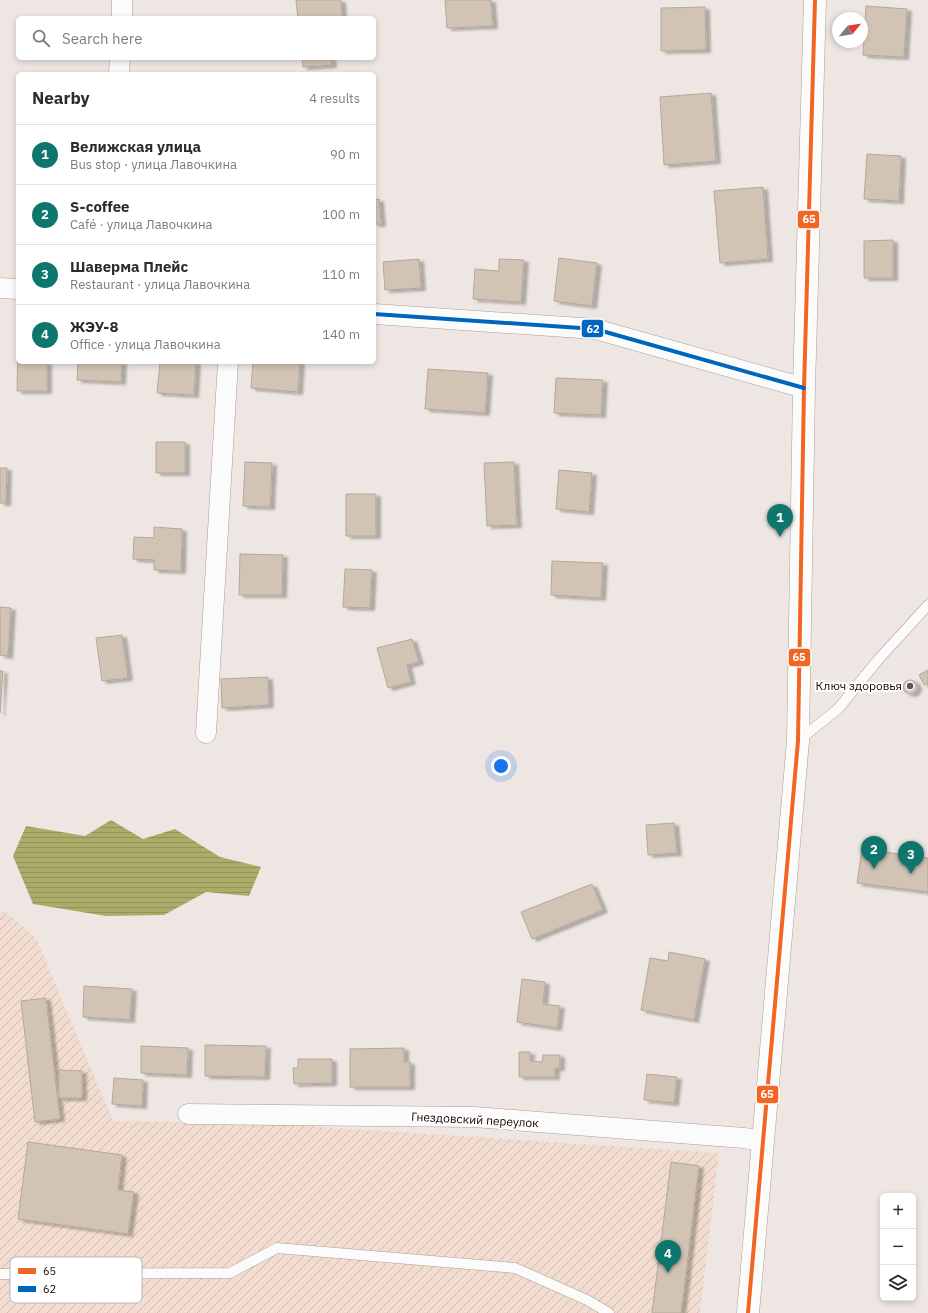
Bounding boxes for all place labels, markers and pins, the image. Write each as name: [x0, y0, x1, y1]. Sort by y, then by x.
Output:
pin: 1: [767, 504, 793, 537]
place label: Ключ здоровья: [816, 678, 902, 693]
marker: Ключ здоровья: [905, 681, 915, 691]
pin: 2: [861, 836, 887, 869]
pin: 3: [898, 841, 924, 874]
pin: 4: [655, 1240, 681, 1273]

